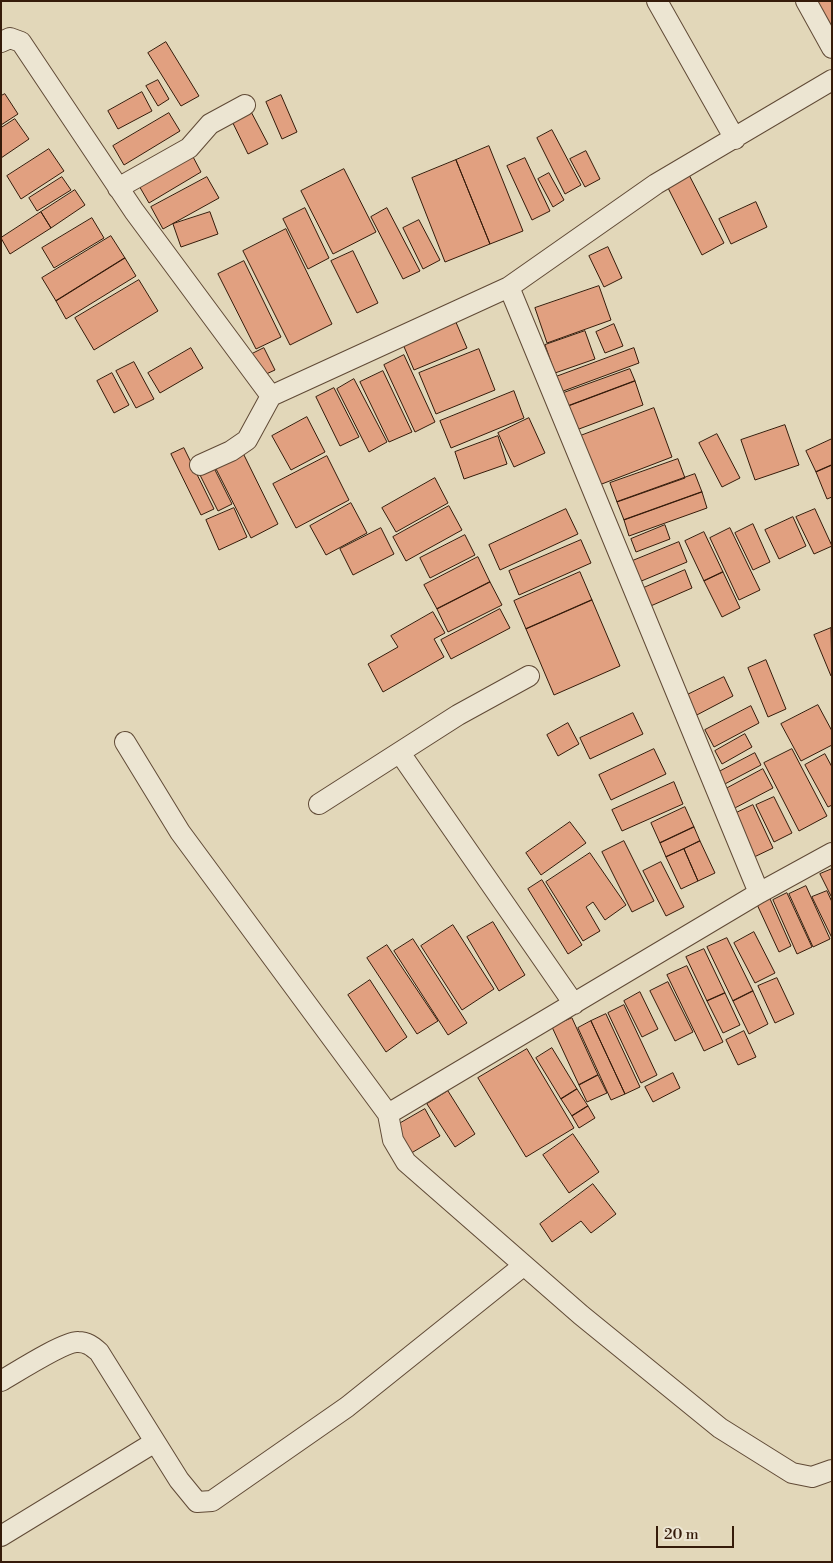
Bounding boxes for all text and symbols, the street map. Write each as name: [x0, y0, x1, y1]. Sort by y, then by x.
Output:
scale bar: [658, 1516, 736, 1548]
text: 20 m: [664, 1525, 699, 1544]

